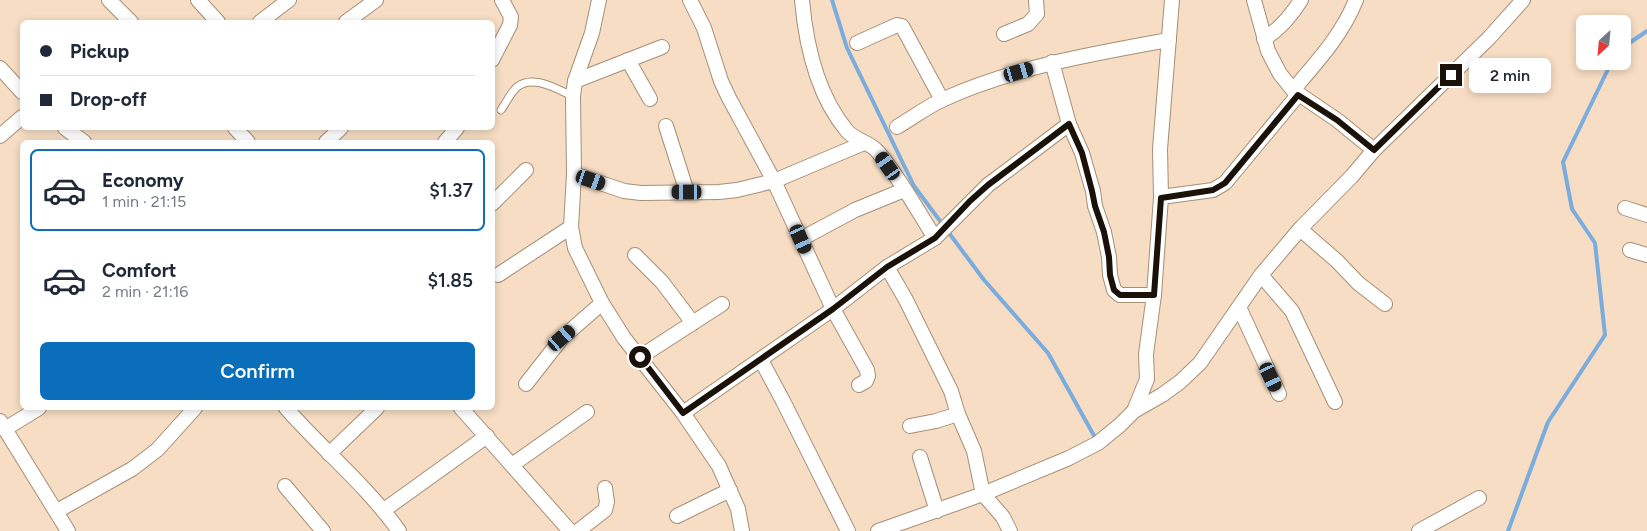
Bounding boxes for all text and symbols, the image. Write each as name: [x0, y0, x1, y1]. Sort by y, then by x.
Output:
north arrow: [1576, 15, 1631, 70]
map controls: [1576, 15, 1631, 70]
text: Pickup: [70, 40, 129, 63]
callout: 2 min: [1468, 58, 1551, 92]
car: [1002, 61, 1035, 83]
route end: [1440, 64, 1462, 86]
text: 2 min: [1490, 66, 1530, 85]
text: Drop-off: [70, 88, 147, 111]
car: [873, 149, 902, 183]
icon: car: [42, 168, 87, 213]
car: [574, 168, 607, 192]
text: Economy: [102, 169, 184, 192]
text: $1.37: [429, 179, 473, 202]
car: [672, 185, 702, 200]
text: 1 min · 21:15: [102, 192, 186, 211]
car: [788, 222, 813, 256]
icon: car: [42, 258, 87, 303]
text: Comfort: [102, 259, 177, 282]
text: $1.85: [427, 269, 473, 292]
text: 2 min · 21:16: [102, 282, 188, 301]
car: [545, 322, 578, 354]
button: Confirm: [40, 342, 475, 400]
route start: [629, 346, 651, 368]
car: [1257, 360, 1284, 394]

